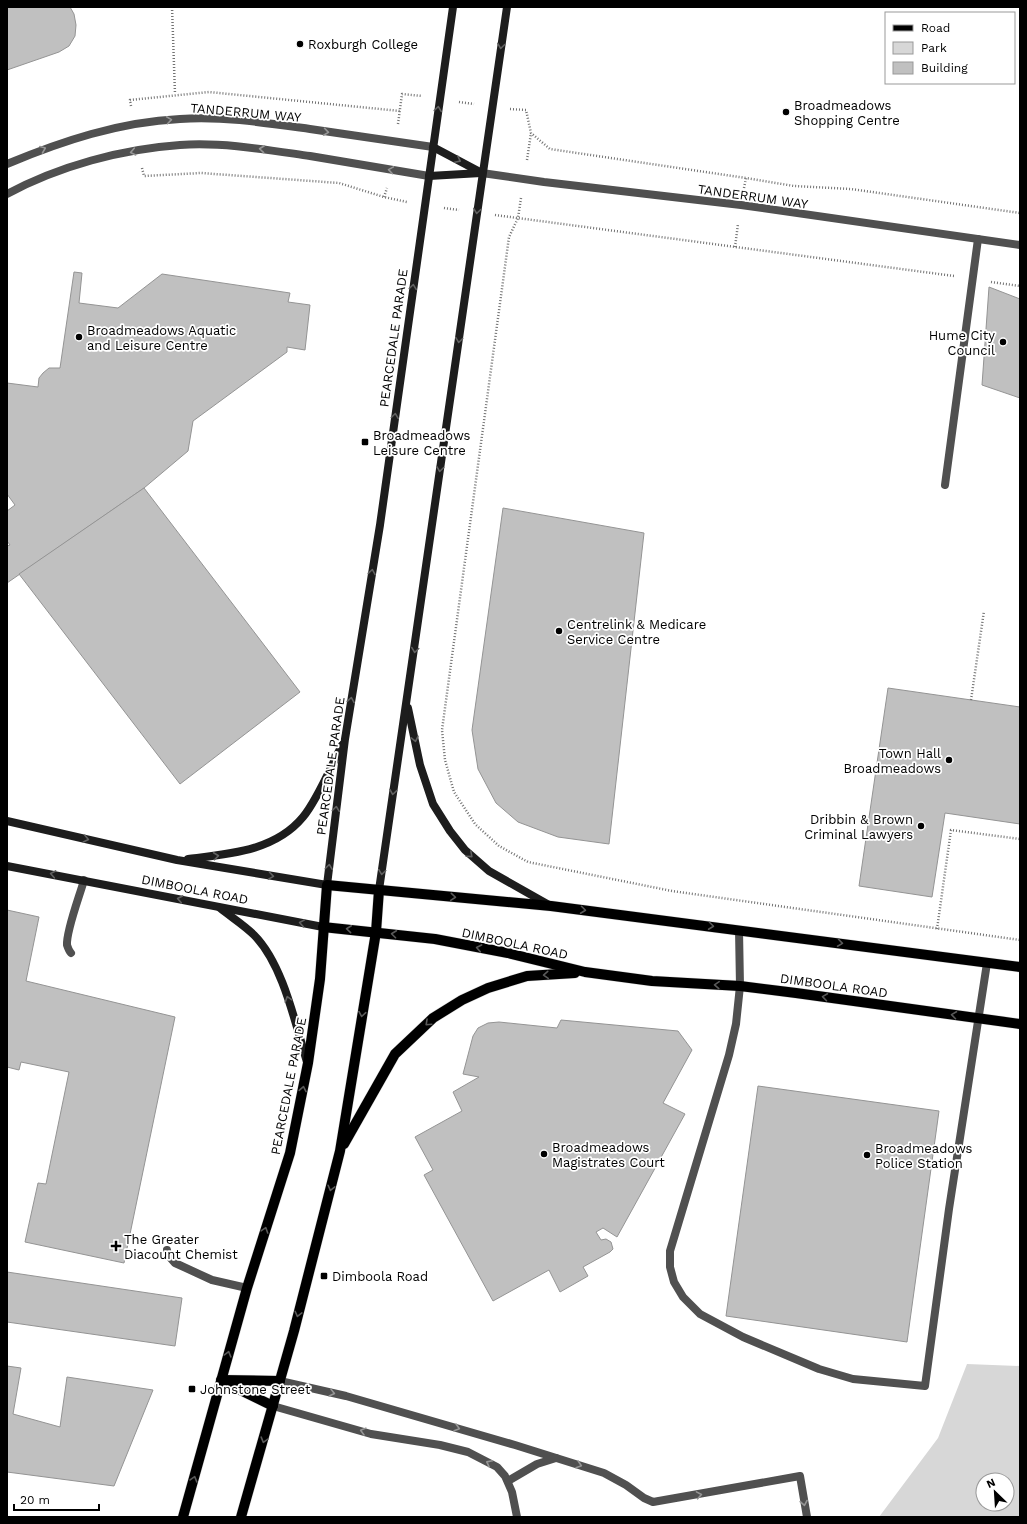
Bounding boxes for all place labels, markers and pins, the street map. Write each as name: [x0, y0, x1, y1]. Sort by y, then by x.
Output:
place label: Roxburgh College: [308, 37, 418, 52]
marker: Roxburgh College: [295, 39, 305, 49]
place label: Broadmeadows Shopping Centre: [794, 98, 900, 128]
marker: Broadmeadows Shopping Centre: [781, 107, 791, 117]
place label: Broadmeadows Aquatic and Leisure Centre: [87, 323, 236, 353]
place label: Hume City Council: [929, 328, 995, 358]
marker: Broadmeadows Aquatic and Leisure Centre: [74, 332, 84, 342]
marker: Hume City Council: [998, 337, 1008, 347]
place label: Broadmeadows Leisure Centre: [373, 428, 471, 458]
marker: Broadmeadows Leisure Centre: [360, 437, 370, 447]
place label: Centrelink & Medicare Service Centre: [567, 617, 706, 647]
marker: Centrelink & Medicare Service Centre: [554, 626, 564, 636]
place label: Town Hall Broadmeadows: [844, 746, 941, 776]
marker: Town Hall Broadmeadows: [944, 755, 954, 765]
place label: Dribbin & Brown Criminal Lawyers: [804, 812, 913, 842]
marker: Dribbin & Brown Criminal Lawyers: [916, 821, 926, 831]
place label: Broadmeadows Magistrates Court: [552, 1140, 665, 1170]
place label: Broadmeadows Police Station: [875, 1141, 973, 1171]
marker: Broadmeadows Magistrates Court: [539, 1149, 549, 1159]
marker: Broadmeadows Police Station: [862, 1150, 872, 1160]
place label: The Greater Diacount Chemist: [124, 1232, 238, 1262]
marker: The Greater Diacount Chemist: [111, 1241, 121, 1251]
place label: Dimboola Road: [332, 1269, 428, 1284]
marker: Dimboola Road: [319, 1271, 329, 1281]
place label: Johnstone Street: [200, 1382, 311, 1397]
marker: Johnstone Street: [187, 1384, 197, 1394]

